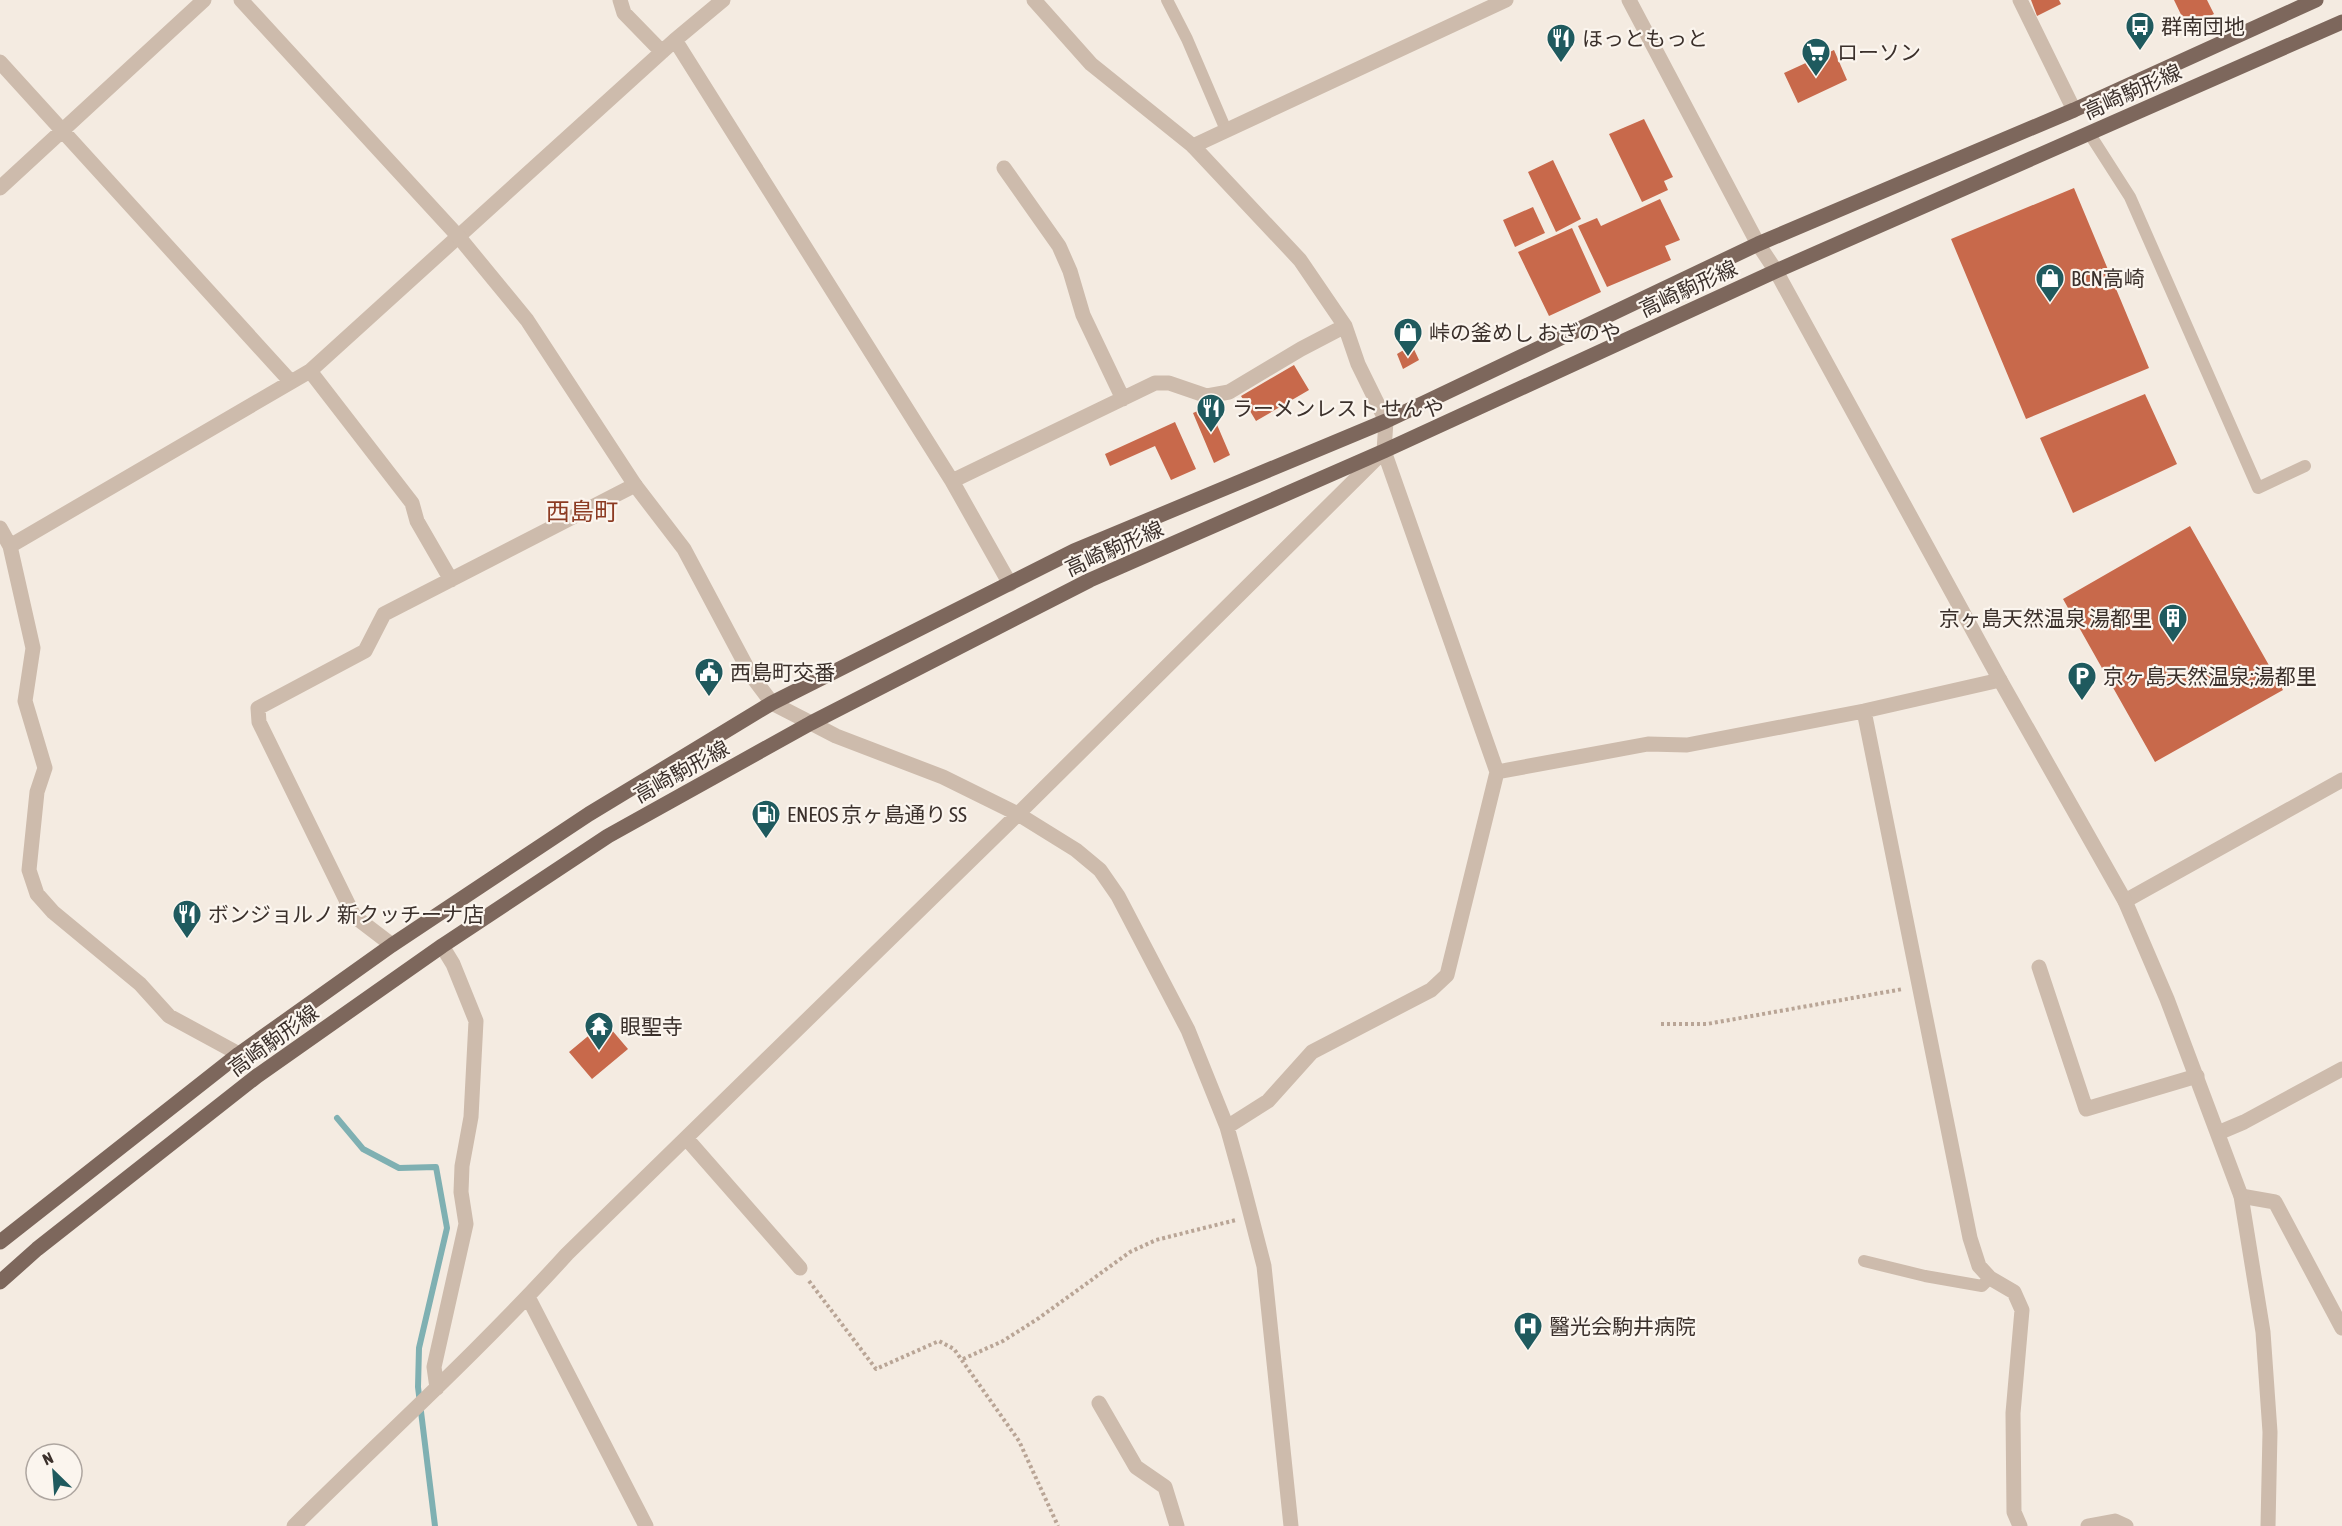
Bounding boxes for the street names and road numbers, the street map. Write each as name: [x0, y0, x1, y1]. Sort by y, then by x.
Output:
street label: 高崎駒形線: [2079, 59, 2185, 123]
street label: 高崎駒形線: [1635, 255, 1741, 321]
street label: 高崎駒形線: [1061, 516, 1167, 580]
street label: 高崎駒形線: [629, 735, 733, 807]
street label: 高崎駒形線: [223, 999, 323, 1081]

